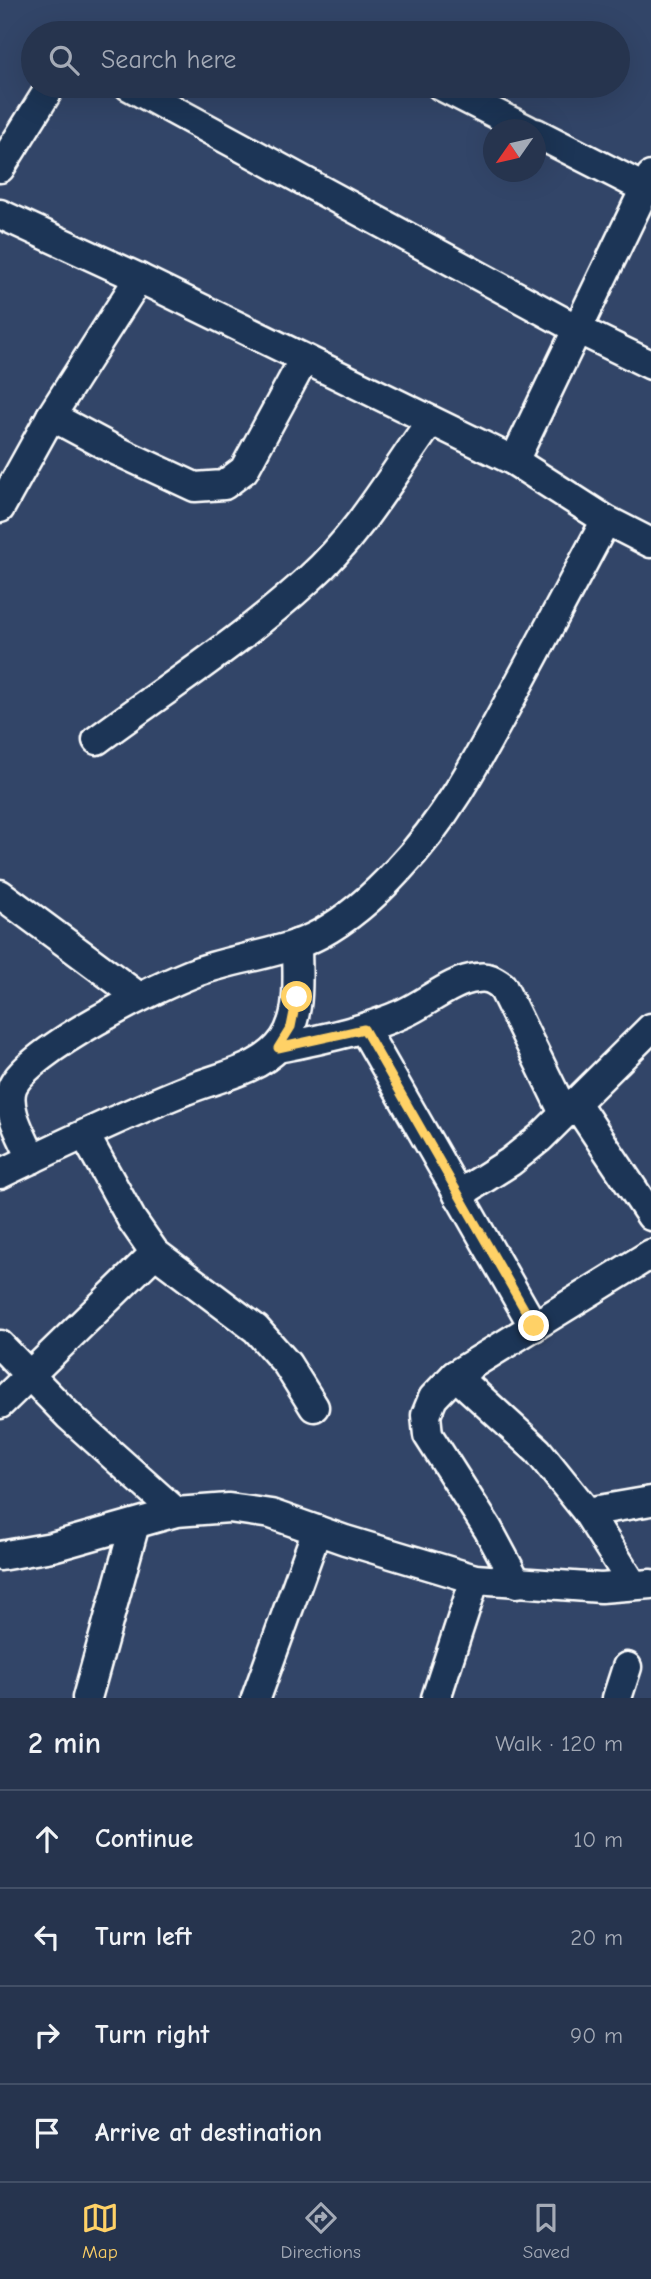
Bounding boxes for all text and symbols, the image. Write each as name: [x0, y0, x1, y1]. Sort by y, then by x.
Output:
search box: [21, 21, 630, 98]
icon: search: [45, 41, 83, 79]
text: Search here: [101, 45, 236, 75]
north arrow: [483, 119, 546, 182]
route start: [281, 981, 312, 1012]
route end: [518, 1310, 549, 1341]
text: 2 min: [28, 1726, 101, 1761]
text: Walk · 120 m: [495, 1730, 623, 1757]
icon: ahead: [28, 1820, 66, 1858]
text: Continue: [95, 1824, 193, 1854]
text: 10 m: [573, 1826, 623, 1853]
icon: left: [28, 1918, 66, 1956]
text: Turn left: [95, 1922, 192, 1952]
text: 20 m: [570, 1924, 623, 1951]
icon: right: [28, 2016, 66, 2054]
text: Turn right: [95, 2020, 209, 2050]
text: 90 m: [570, 2022, 623, 2049]
icon: arrive: [28, 2114, 66, 2152]
text: Arrive at destination: [95, 2118, 322, 2148]
tab: Map: [81, 2199, 119, 2263]
tab: Directions: [281, 2199, 361, 2263]
tab: Saved: [523, 2199, 570, 2263]

